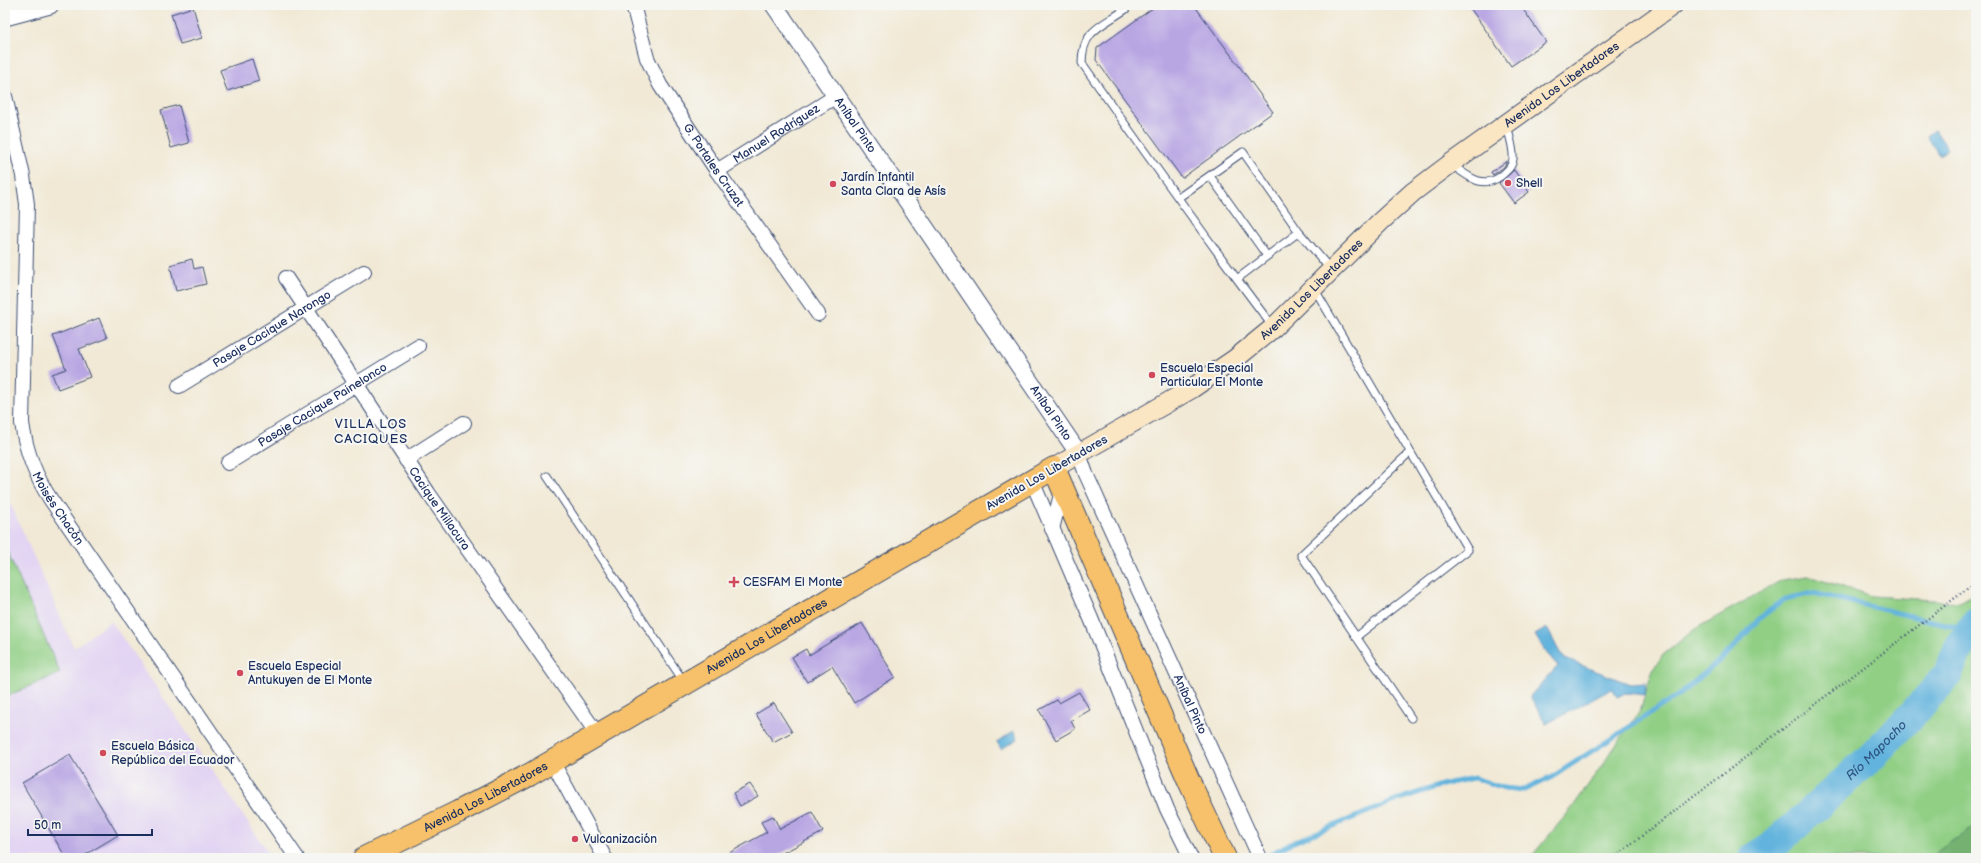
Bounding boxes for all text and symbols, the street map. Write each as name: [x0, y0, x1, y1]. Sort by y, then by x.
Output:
street label: Avenida Los Libertadores: [1501, 38, 1622, 131]
street label: Aníbal Pinto: [831, 94, 880, 156]
street label: Manuel Rodríguez: [730, 101, 823, 167]
street label: G. Portales Cruzat: [680, 120, 747, 210]
place label: Jardín Infantil Santa Clara de Asís: [841, 170, 946, 199]
place label: Shell: [1516, 176, 1542, 191]
marker: Shell: [1503, 178, 1513, 188]
marker: Jardín Infantil Santa Clara de Asís: [828, 179, 838, 189]
street label: Avenida Los Libertadores: [1257, 236, 1366, 343]
street label: Pasaje Cacique Narongo: [210, 287, 334, 371]
street label: Pasaje Cacique Painelonco: [255, 359, 390, 450]
place label: Escuela Especial Particular El Monte: [1160, 361, 1263, 390]
marker: Escuela Especial Particular El Monte: [1147, 370, 1157, 380]
street label: Aníbal Pinto: [1027, 382, 1075, 444]
district label: VILLA LOS CACIQUES: [334, 416, 408, 447]
street label: Avenida Los Libertadores: [984, 432, 1110, 514]
street label: Cacique Millacura: [406, 464, 474, 553]
street label: Moisés Chacón: [29, 469, 87, 548]
place label: CESFAM El Monte: [743, 575, 842, 590]
marker: CESFAM El Monte: [728, 576, 740, 588]
street label: Avenida Los Libertadores: [703, 595, 830, 677]
place label: Escuela Especial Antukuyen de El Monte: [248, 659, 372, 688]
marker: Escuela Especial Antukuyen de El Monte: [235, 668, 245, 678]
street label: Aníbal Pinto: [1170, 672, 1210, 737]
water label: Río Mapocho: [1843, 717, 1910, 784]
place label: Escuela Básica República del Ecuador: [111, 739, 235, 768]
marker: Escuela Básica República del Ecuador: [98, 748, 108, 758]
street label: Avenida Los Libertadores: [421, 758, 550, 835]
scale bar: [28, 811, 152, 837]
text: 50 m: [34, 818, 61, 833]
place label: Vulcanización: [583, 832, 657, 847]
marker: Vulcanización: [570, 834, 580, 844]

